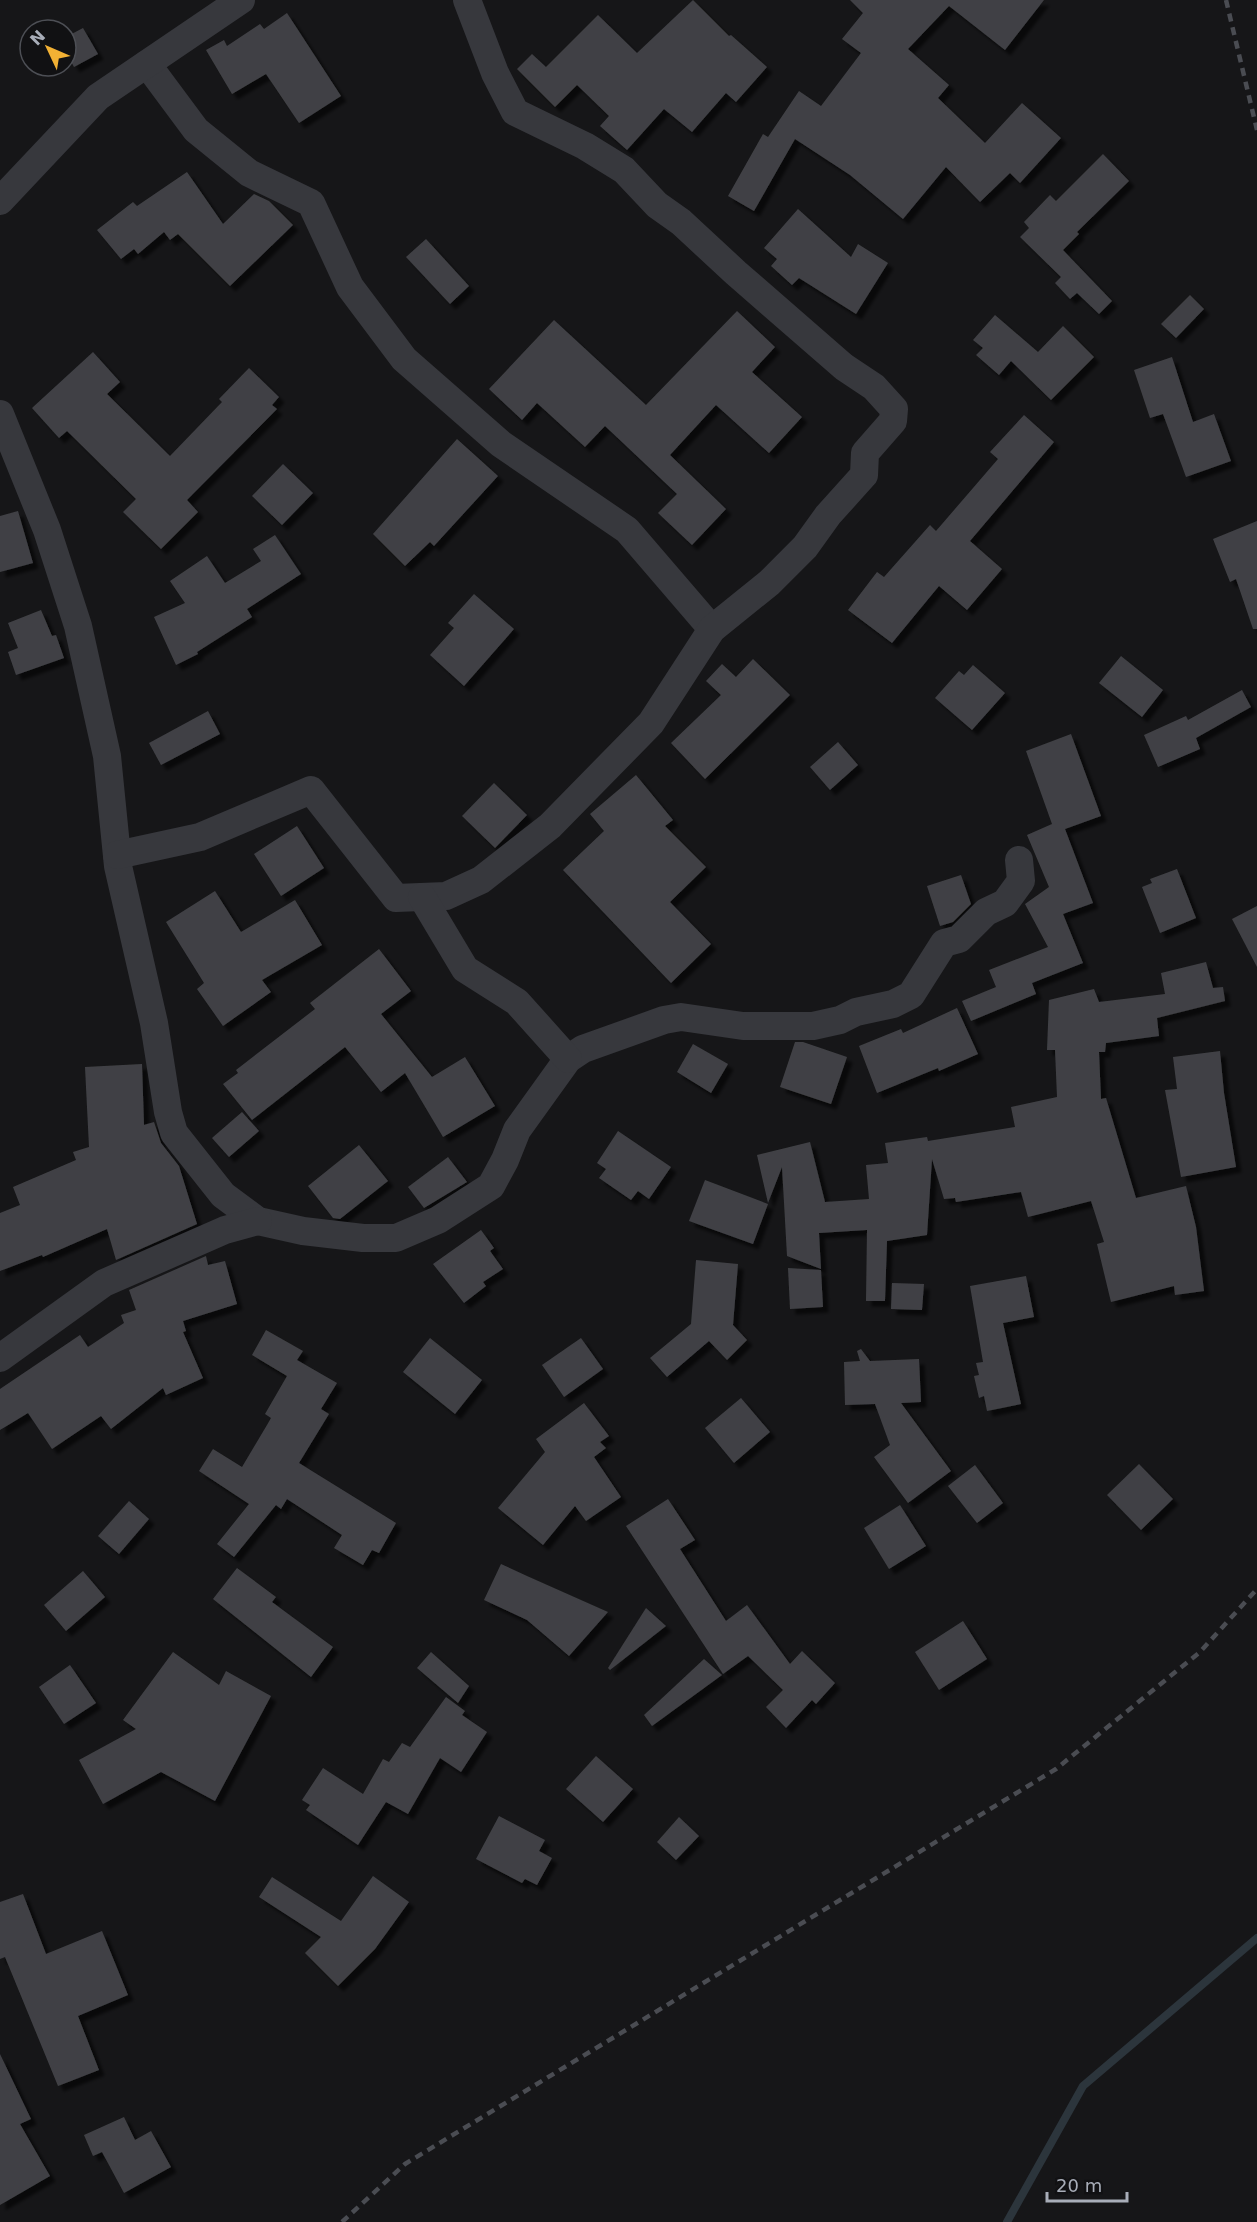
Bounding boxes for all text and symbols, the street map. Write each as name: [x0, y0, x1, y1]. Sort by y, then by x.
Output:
north arrow: [18, 18, 78, 78]
text: N: [26, 27, 49, 49]
scale bar: [1047, 2165, 1126, 2203]
text: 20 m: [1056, 2175, 1102, 2196]

